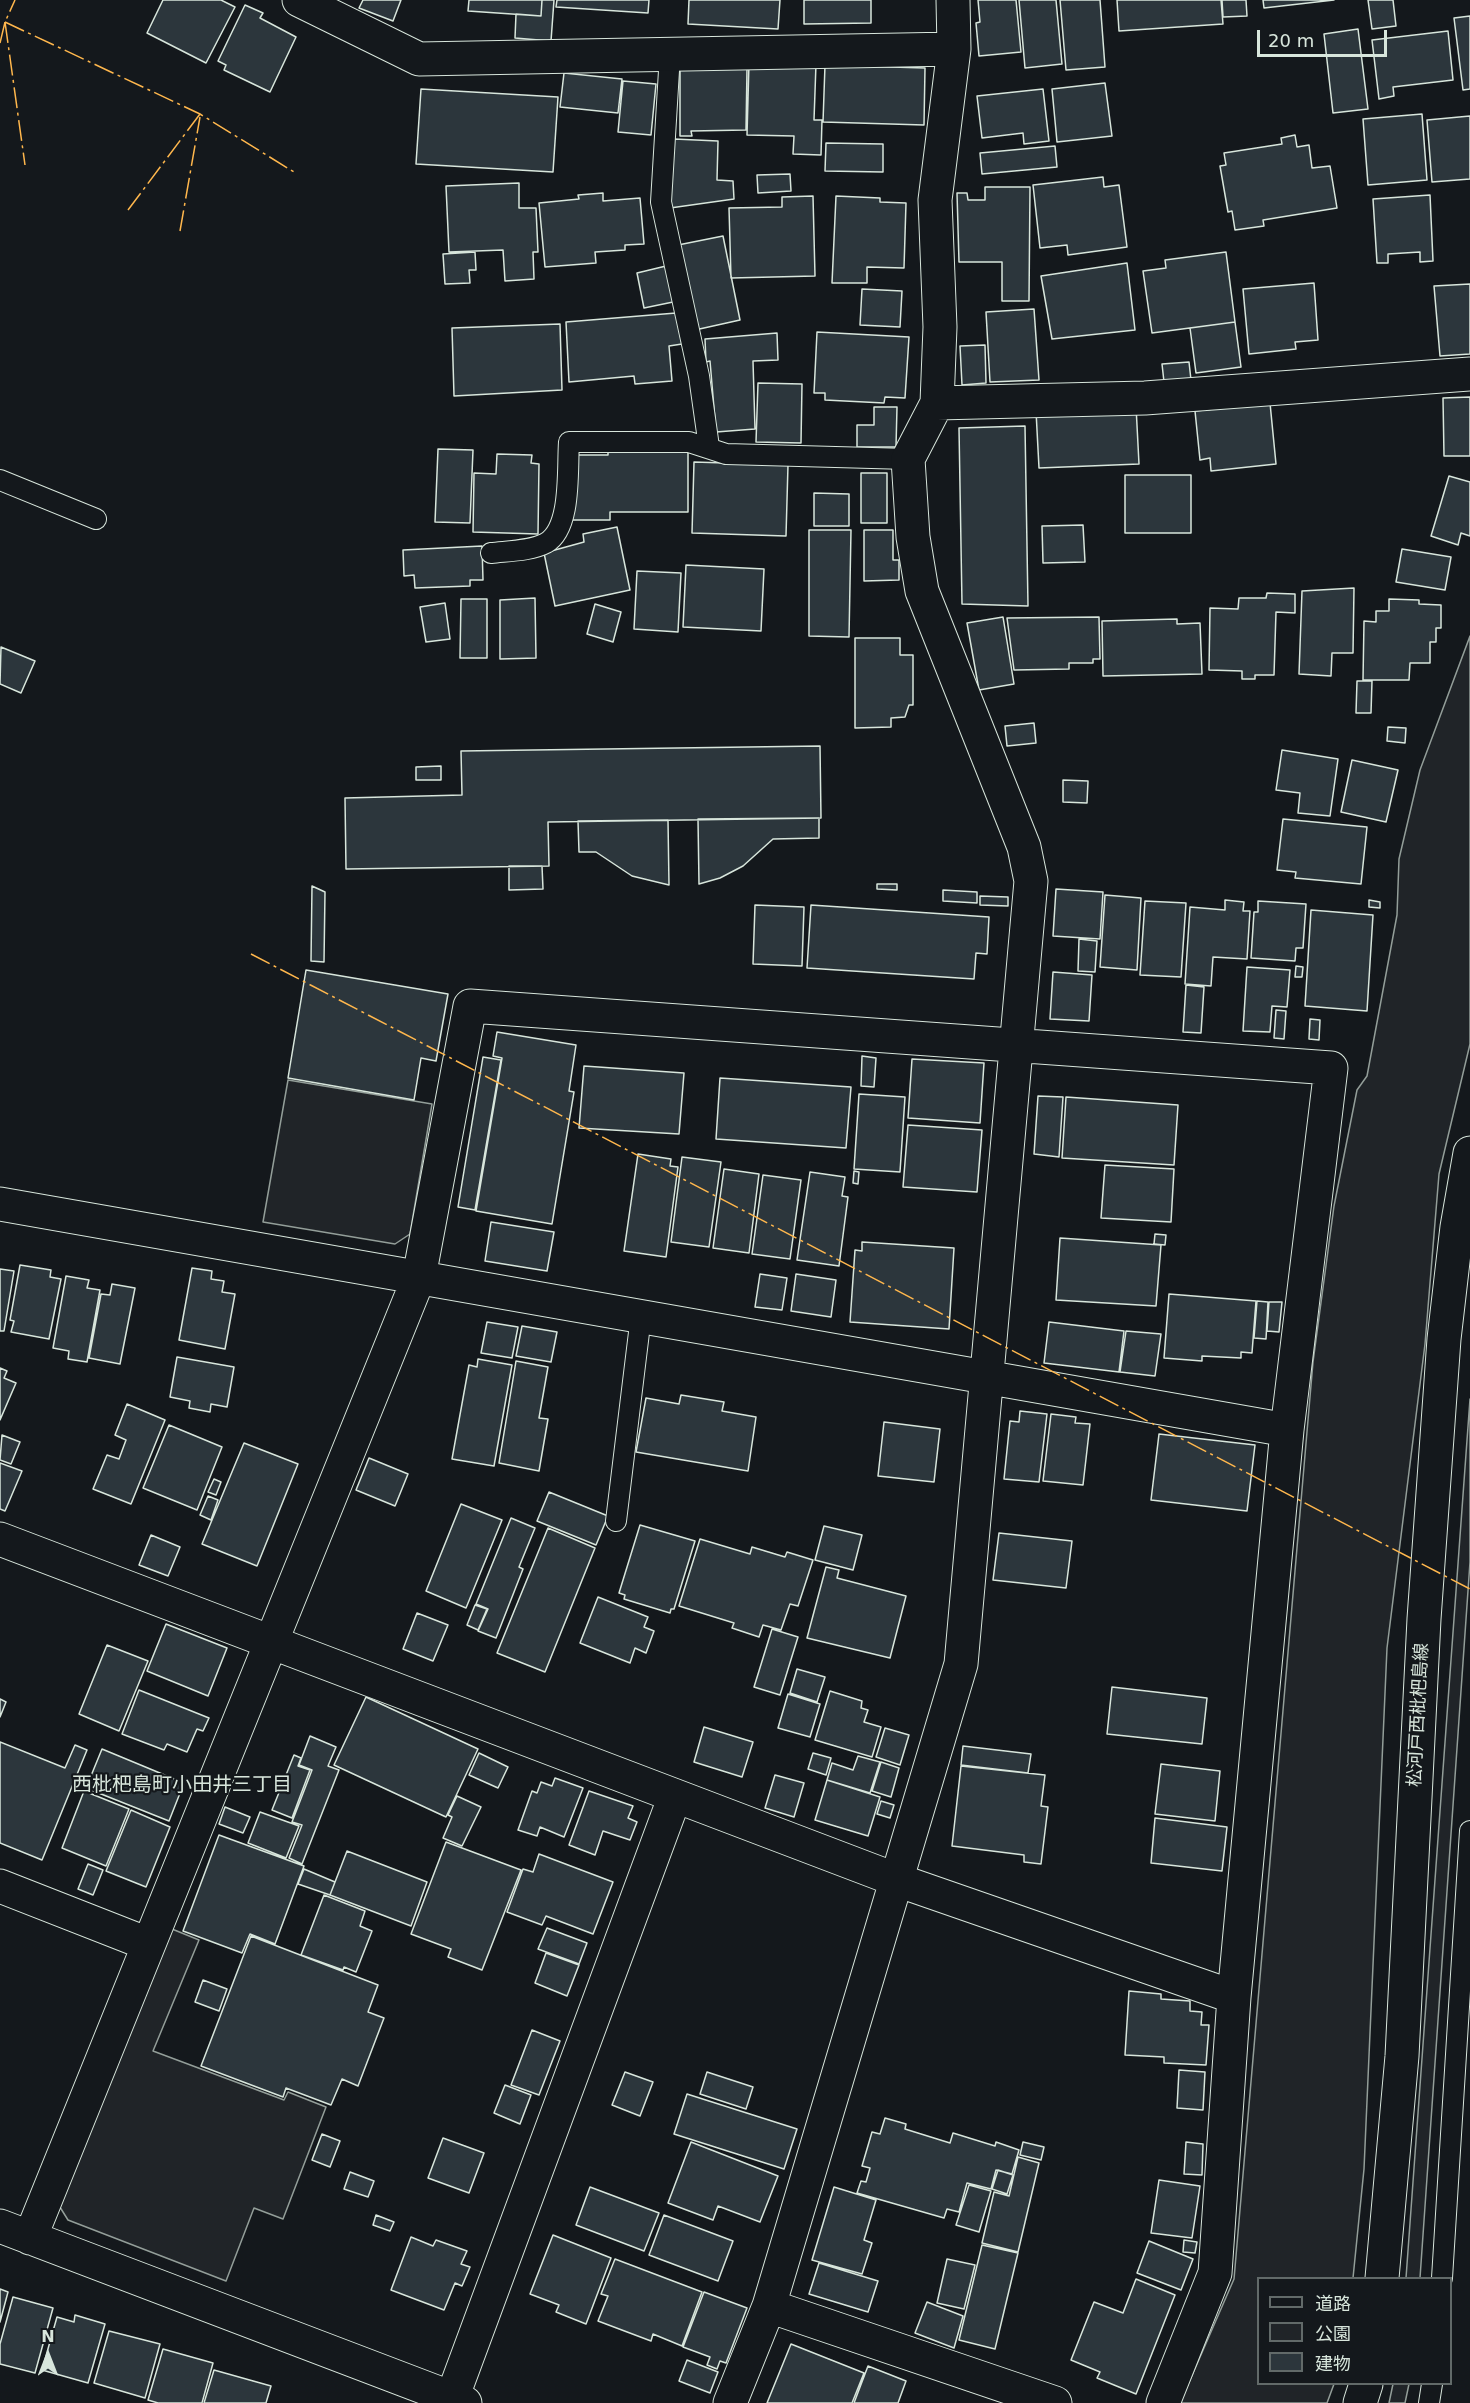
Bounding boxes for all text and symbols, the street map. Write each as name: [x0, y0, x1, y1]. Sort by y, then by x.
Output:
scale bar: [1260, 18, 1390, 56]
text: 20 m: [1268, 30, 1314, 51]
street label: 松河戸西枇杷島線: [1404, 1643, 1434, 1787]
district label: 西枇杷島町小田井三丁目: [72, 1774, 292, 1798]
legend: [1257, 2277, 1452, 2385]
text: 道路: [1315, 2293, 1351, 2314]
text: 公園: [1315, 2323, 1351, 2344]
north arrow: [18, 2325, 78, 2385]
text: N: [41, 2327, 55, 2346]
text: 建物: [1315, 2353, 1351, 2374]

